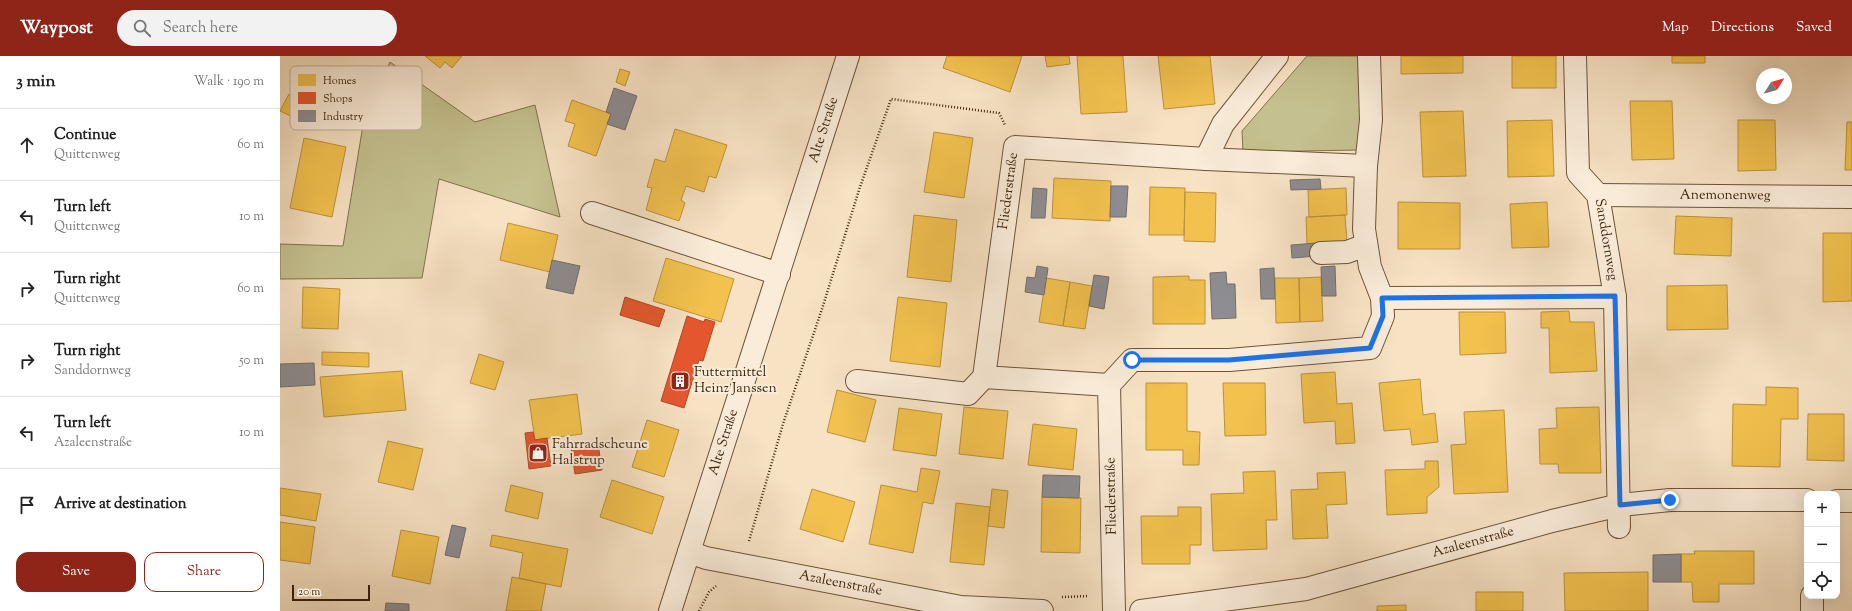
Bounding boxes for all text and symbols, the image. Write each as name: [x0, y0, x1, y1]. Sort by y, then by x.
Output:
search box: [117, 10, 397, 46]
text: Waypost: [20, 15, 93, 42]
icon: search: [131, 17, 153, 39]
text: Search here: [163, 18, 238, 39]
text: Map: [1662, 18, 1689, 38]
text: Directions: [1711, 18, 1774, 38]
text: Saved: [1796, 18, 1832, 38]
legend: [290, 66, 422, 130]
north arrow: [1756, 68, 1792, 104]
text: 3 min: [16, 70, 55, 94]
text: Walk · 190 m: [194, 73, 264, 91]
text: Homes: [323, 73, 356, 89]
text: Shops: [323, 91, 352, 107]
street label: Alte Straße: [804, 95, 844, 166]
text: Industry: [323, 109, 364, 125]
text: Continue: [54, 125, 116, 146]
icon: ahead: [16, 134, 38, 156]
text: 60 m: [237, 136, 264, 154]
text: Quittenweg: [54, 146, 120, 164]
street label: Fliederstraße: [994, 151, 1024, 231]
street label: Anemonenweg: [1679, 186, 1771, 206]
text: Turn left: [54, 197, 111, 218]
street label: Sanddornweg: [1589, 197, 1622, 282]
icon: left: [16, 206, 38, 228]
text: 10 m: [239, 208, 264, 226]
text: Quittenweg: [54, 218, 120, 236]
text: Turn right: [54, 269, 120, 290]
icon: right: [16, 278, 38, 300]
text: 60 m: [237, 280, 264, 298]
text: Quittenweg: [54, 290, 120, 308]
text: Turn right: [54, 341, 120, 362]
icon: right: [16, 350, 38, 372]
route start: [1123, 351, 1141, 369]
text: 50 m: [239, 352, 264, 370]
text: Sanddornweg: [54, 362, 131, 380]
place label: Futtermittel Heinz Janssen: [694, 363, 777, 399]
building icon: Futtermittel Heinz Janssen: [669, 370, 691, 392]
street label: Alte Straße: [704, 407, 744, 478]
text: Turn left: [54, 413, 111, 434]
icon: left: [16, 422, 38, 444]
text: 10 m: [239, 424, 264, 442]
text: Azaleenstraße: [54, 434, 132, 452]
place label: Fahrradscheune Halstrup: [552, 435, 648, 471]
shop icon: Fahrradscheune Halstrup: [527, 442, 549, 464]
street label: Fliederstraße: [1101, 457, 1123, 535]
route end: [1661, 491, 1679, 509]
map controls: [1804, 491, 1840, 599]
button: +: [1804, 491, 1840, 527]
icon: arrive: [16, 494, 38, 516]
text: Arrive at destination: [54, 494, 187, 515]
street label: Azaleenstraße: [1430, 522, 1517, 564]
button: −: [1804, 527, 1840, 563]
button: Save: [16, 552, 136, 592]
button: Share: [144, 552, 264, 592]
button: locate: [1804, 563, 1840, 599]
street label: Azaleenstraße: [797, 566, 884, 602]
scale bar: [292, 583, 370, 602]
text: 20 m: [298, 584, 320, 600]

